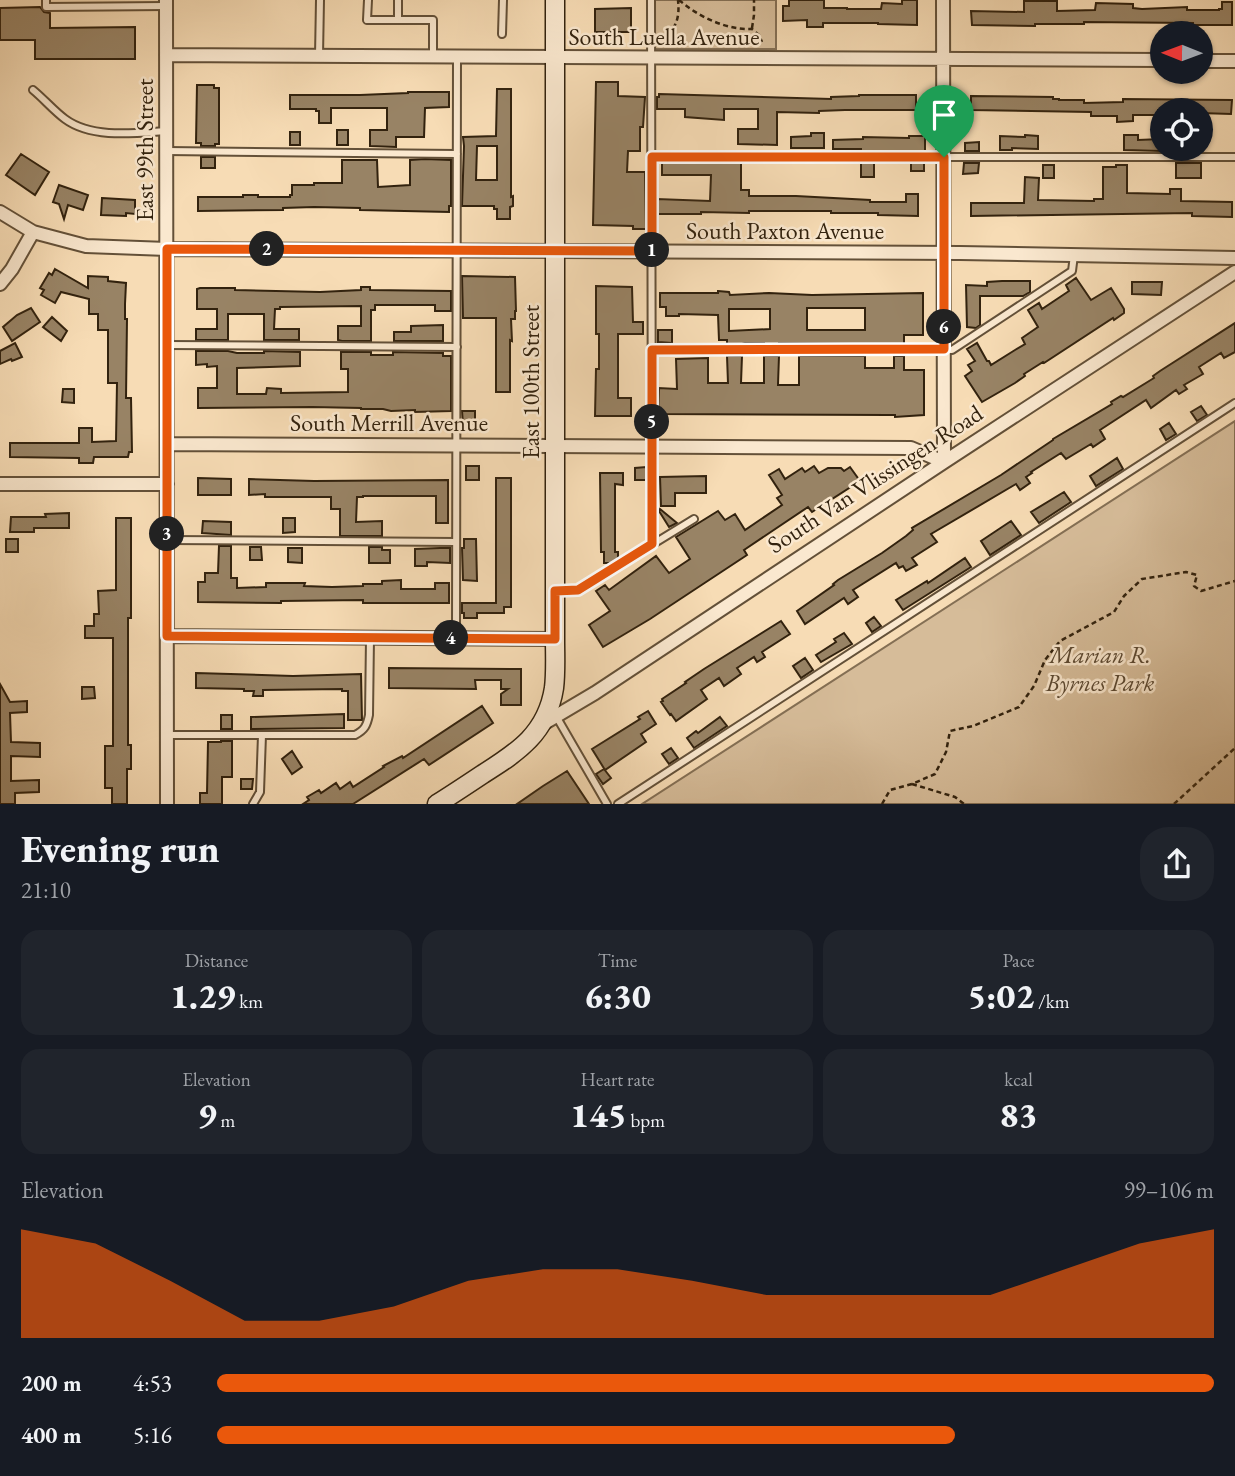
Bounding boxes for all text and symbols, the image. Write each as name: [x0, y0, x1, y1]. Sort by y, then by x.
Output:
street label: South Luella Avenue: [568, 21, 760, 52]
north arrow: [1150, 21, 1213, 84]
map controls: [1150, 21, 1213, 161]
street label: East 99th Street: [129, 78, 160, 222]
pin: [914, 85, 974, 157]
icon: arrive: [925, 96, 963, 134]
button: locate: [1150, 98, 1213, 161]
street label: South Paxton Avenue: [686, 215, 884, 246]
pin: 2: [250, 232, 284, 266]
pin: 1: [634, 232, 670, 268]
text: 2: [261, 236, 272, 261]
text: 1: [646, 237, 657, 262]
street label: East 100th Street: [515, 304, 546, 459]
pin: 6: [926, 310, 962, 344]
text: 6: [938, 314, 949, 339]
street label: South Van Vlissingen Road: [761, 397, 989, 560]
pin: 5: [634, 404, 670, 440]
street label: South Merrill Avenue: [290, 407, 488, 438]
text: 5: [646, 409, 657, 434]
pin: 3: [150, 516, 184, 552]
text: 3: [161, 521, 172, 546]
pin: 4: [434, 620, 468, 656]
text: 4: [445, 625, 456, 650]
park label: Marian R. Byrnes Park: [1045, 639, 1154, 698]
text: Evening run: [21, 824, 219, 873]
button: share: [1140, 827, 1214, 901]
text: 21:10: [21, 875, 71, 905]
text: Distance: [185, 948, 248, 973]
text: Time: [598, 948, 637, 973]
text: Pace: [1003, 948, 1034, 973]
text: 1.29: [170, 973, 236, 1018]
text: 6:30: [584, 973, 651, 1018]
text: 5:02: [968, 973, 1034, 1018]
text: km: [236, 989, 263, 1014]
text: /km: [1034, 989, 1069, 1014]
text: Elevation: [182, 1067, 251, 1092]
text: Heart rate: [581, 1067, 654, 1092]
text: kcal: [1004, 1067, 1033, 1092]
text: 9: [198, 1092, 217, 1137]
text: 145: [570, 1092, 627, 1137]
text: 83: [1000, 1092, 1037, 1137]
text: m: [217, 1108, 235, 1133]
text: bpm: [627, 1108, 665, 1133]
text: Elevation: [21, 1175, 104, 1205]
text: 99–106 m: [1124, 1175, 1214, 1205]
text: 200 m: [21, 1368, 82, 1398]
text: 4:53: [133, 1368, 172, 1398]
text: 400 m: [21, 1420, 82, 1450]
text: 5:16: [133, 1420, 172, 1450]

